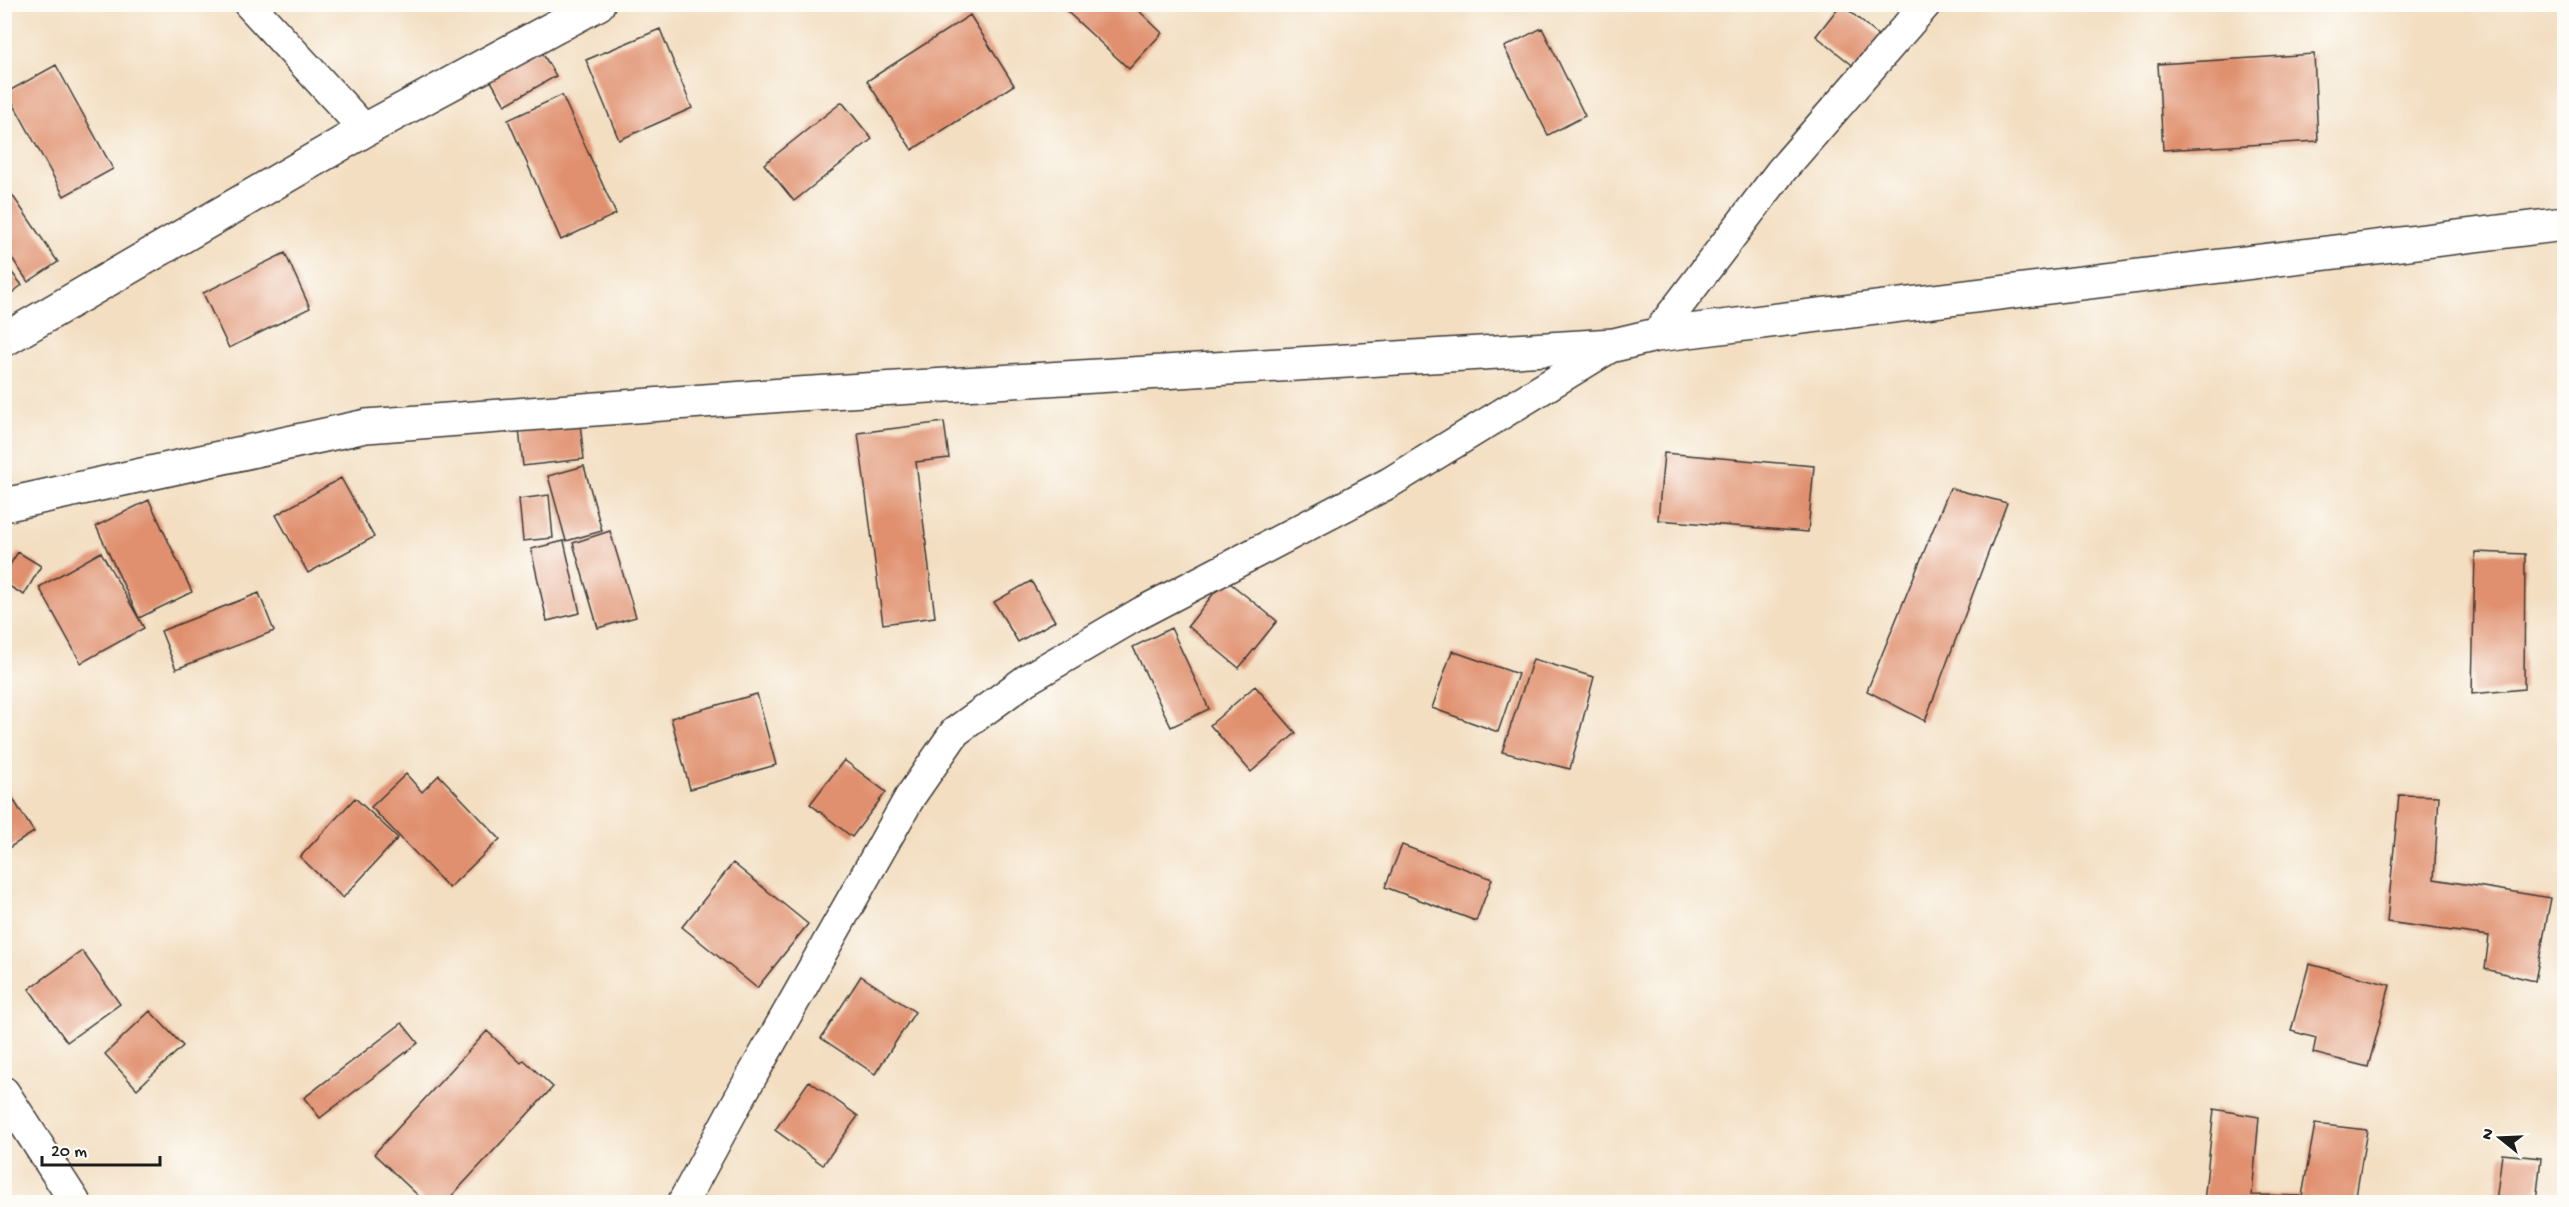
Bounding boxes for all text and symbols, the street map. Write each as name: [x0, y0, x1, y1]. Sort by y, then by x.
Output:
north arrow: [2470, 1108, 2530, 1168]
text: N: [2478, 1126, 2500, 1142]
scale bar: [42, 1129, 160, 1167]
text: 20 m: [51, 1142, 87, 1163]

